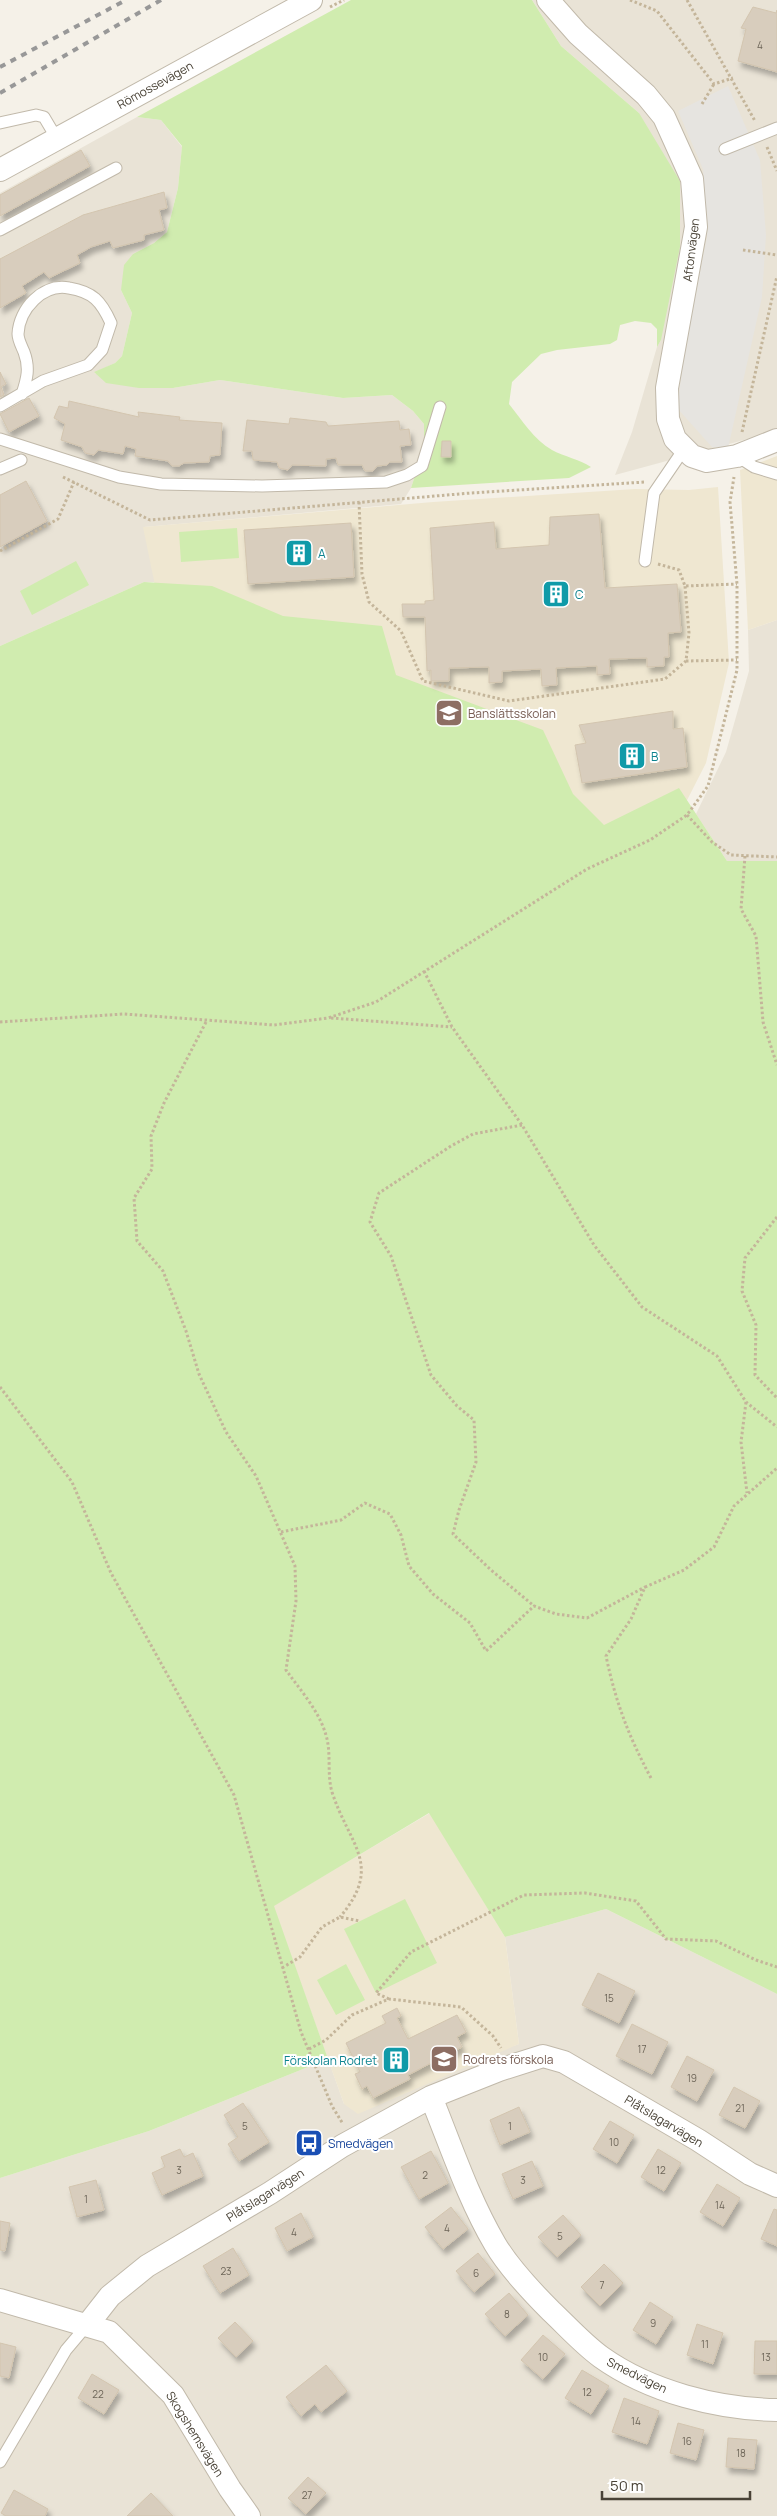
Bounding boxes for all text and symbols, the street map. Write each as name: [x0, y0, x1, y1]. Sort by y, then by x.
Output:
house number: 4: [757, 38, 763, 52]
street label: Römossevägen: [114, 57, 196, 113]
street label: Aftonvägen: [679, 217, 703, 283]
building icon: A: [284, 538, 314, 568]
place label: A: [318, 545, 326, 562]
building icon: C: [541, 579, 571, 609]
place label: C: [575, 586, 584, 603]
school or university icon: Banslättsskolan: [434, 698, 464, 728]
place label: Banslättsskolan: [468, 705, 556, 722]
building icon: B: [617, 741, 647, 771]
place label: B: [651, 748, 658, 765]
house number: 15: [604, 1991, 614, 2005]
house number: 17: [638, 2042, 646, 2056]
school or university icon: Rodrets förskola: [429, 2044, 459, 2074]
building icon: Förskolan Rodret: [381, 2045, 411, 2075]
place label: Rodrets förskola: [463, 2051, 553, 2068]
place label: Förskolan Rodret: [284, 2052, 377, 2069]
house number: 19: [687, 2071, 697, 2085]
street label: Plåtslagarvägen: [622, 2091, 706, 2151]
house number: 21: [735, 2101, 745, 2115]
house number: 5: [242, 2119, 248, 2133]
house number: 1: [508, 2119, 512, 2133]
bus stop icon: Smedvägen: [294, 2128, 324, 2158]
place label: Smedvägen: [328, 2135, 393, 2152]
house number: 10: [609, 2135, 619, 2149]
house number: 3: [176, 2163, 182, 2177]
house number: 12: [656, 2163, 666, 2177]
street label: Plåtslagarvägen: [223, 2164, 307, 2226]
house number: 2: [422, 2168, 428, 2182]
house number: 3: [520, 2173, 526, 2187]
house number: 1: [84, 2192, 88, 2206]
house number: 14: [715, 2198, 725, 2212]
house number: 4: [444, 2221, 450, 2235]
house number: 4: [291, 2225, 297, 2239]
house number: 5: [557, 2229, 563, 2243]
house number: 23: [220, 2264, 232, 2278]
house number: 6: [473, 2266, 479, 2280]
house number: 7: [599, 2278, 605, 2292]
house number: 8: [504, 2307, 510, 2321]
house number: 9: [650, 2316, 656, 2330]
house number: 11: [701, 2337, 709, 2351]
house number: 10: [538, 2350, 548, 2364]
house number: 13: [761, 2350, 771, 2364]
street label: Smedvägen: [604, 2353, 670, 2397]
house number: 12: [582, 2385, 592, 2399]
house number: 22: [92, 2387, 104, 2401]
street label: Skogshemsvägen: [162, 2388, 228, 2480]
house number: 14: [631, 2414, 641, 2428]
house number: 16: [682, 2434, 692, 2448]
house number: 18: [736, 2446, 746, 2460]
scale bar: [602, 2468, 750, 2500]
text: 50 m: [610, 2475, 644, 2496]
house number: 27: [302, 2488, 312, 2502]

